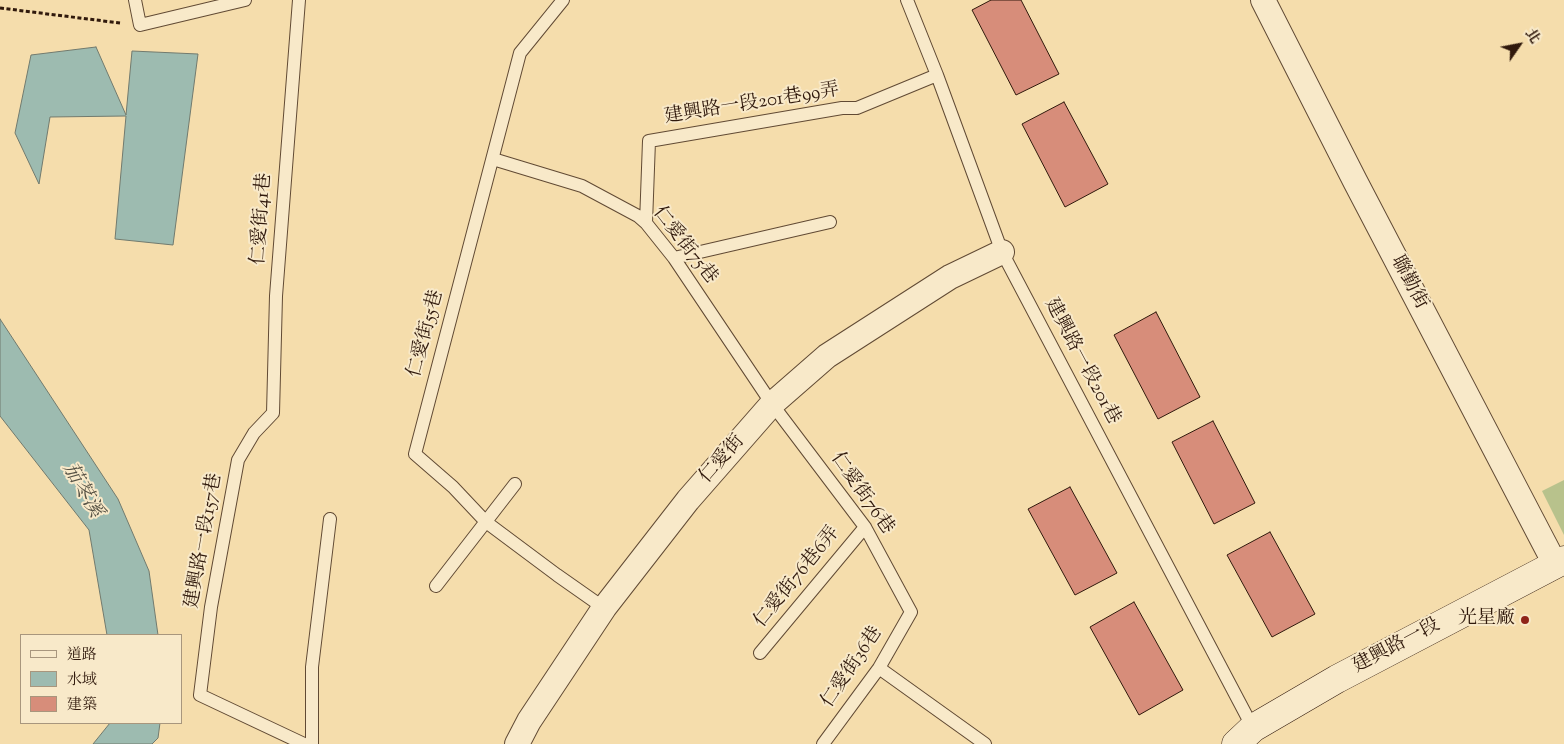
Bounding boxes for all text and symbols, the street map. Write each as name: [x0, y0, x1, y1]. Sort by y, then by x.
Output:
north arrow: [1494, 20, 1544, 70]
text: 北: [1519, 26, 1544, 48]
street label: 建興路一段201巷99弄: [663, 80, 841, 130]
street label: 仁愛街41巷: [248, 172, 278, 266]
street label: 仁愛街75巷: [647, 203, 721, 289]
street label: 聯勤街: [1385, 252, 1431, 314]
street label: 仁愛街55巷: [404, 288, 450, 380]
street label: 建興路一段201巷: [1038, 295, 1124, 429]
street label: 仁愛街: [696, 431, 750, 489]
street label: 仁愛街76巷: [824, 449, 898, 539]
water label: 茄苳溪: [56, 459, 106, 523]
street label: 建興路一段157巷: [182, 472, 228, 610]
street label: 仁愛街76巷6弄: [750, 523, 846, 633]
place label: 光星廠: [1458, 609, 1515, 631]
marker: 光星廠: [1519, 614, 1531, 626]
street label: 建興路一段: [1350, 615, 1444, 679]
street label: 仁愛街36巷: [818, 623, 888, 713]
legend: [20, 634, 182, 724]
text: 道路: [67, 645, 97, 666]
text: 水域: [67, 670, 97, 691]
text: 建築: [67, 695, 97, 716]

